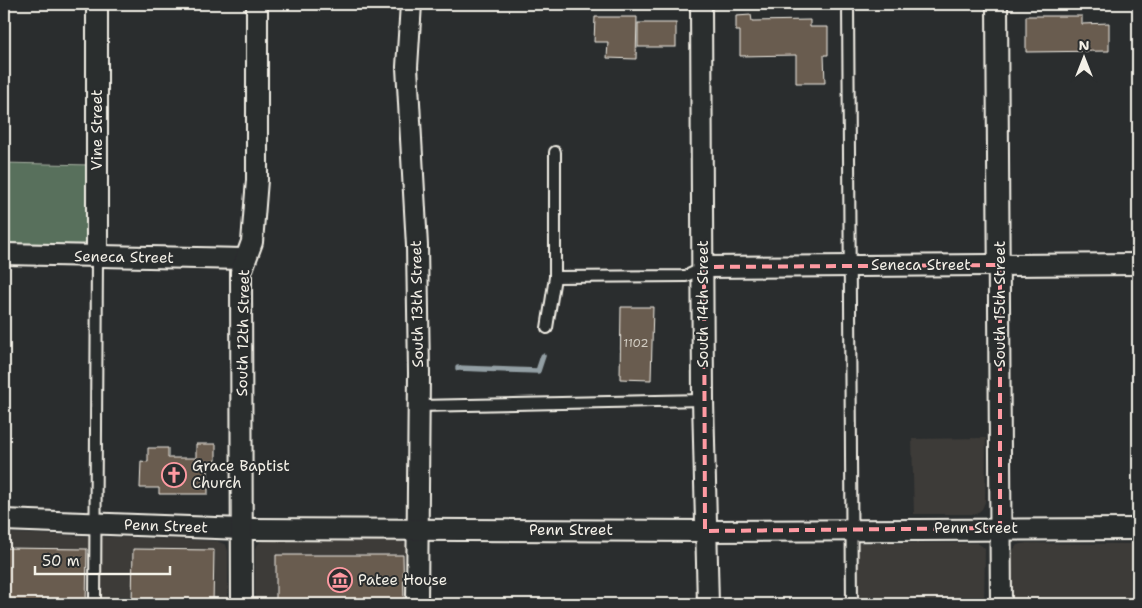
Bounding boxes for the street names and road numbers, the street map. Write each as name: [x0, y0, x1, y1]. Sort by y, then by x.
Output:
street label: Vine Street: [87, 89, 107, 171]
street label: South 13th Street: [406, 240, 428, 368]
street label: South 14th Street: [693, 240, 713, 368]
street label: South 15th Street: [990, 241, 1010, 367]
street label: Seneca Street: [74, 246, 174, 268]
street label: Seneca Street: [871, 255, 971, 275]
street label: South 12th Street: [232, 269, 254, 397]
street label: Penn Street: [124, 515, 208, 537]
street label: Penn Street: [934, 518, 1018, 538]
street label: Penn Street: [529, 520, 613, 540]

